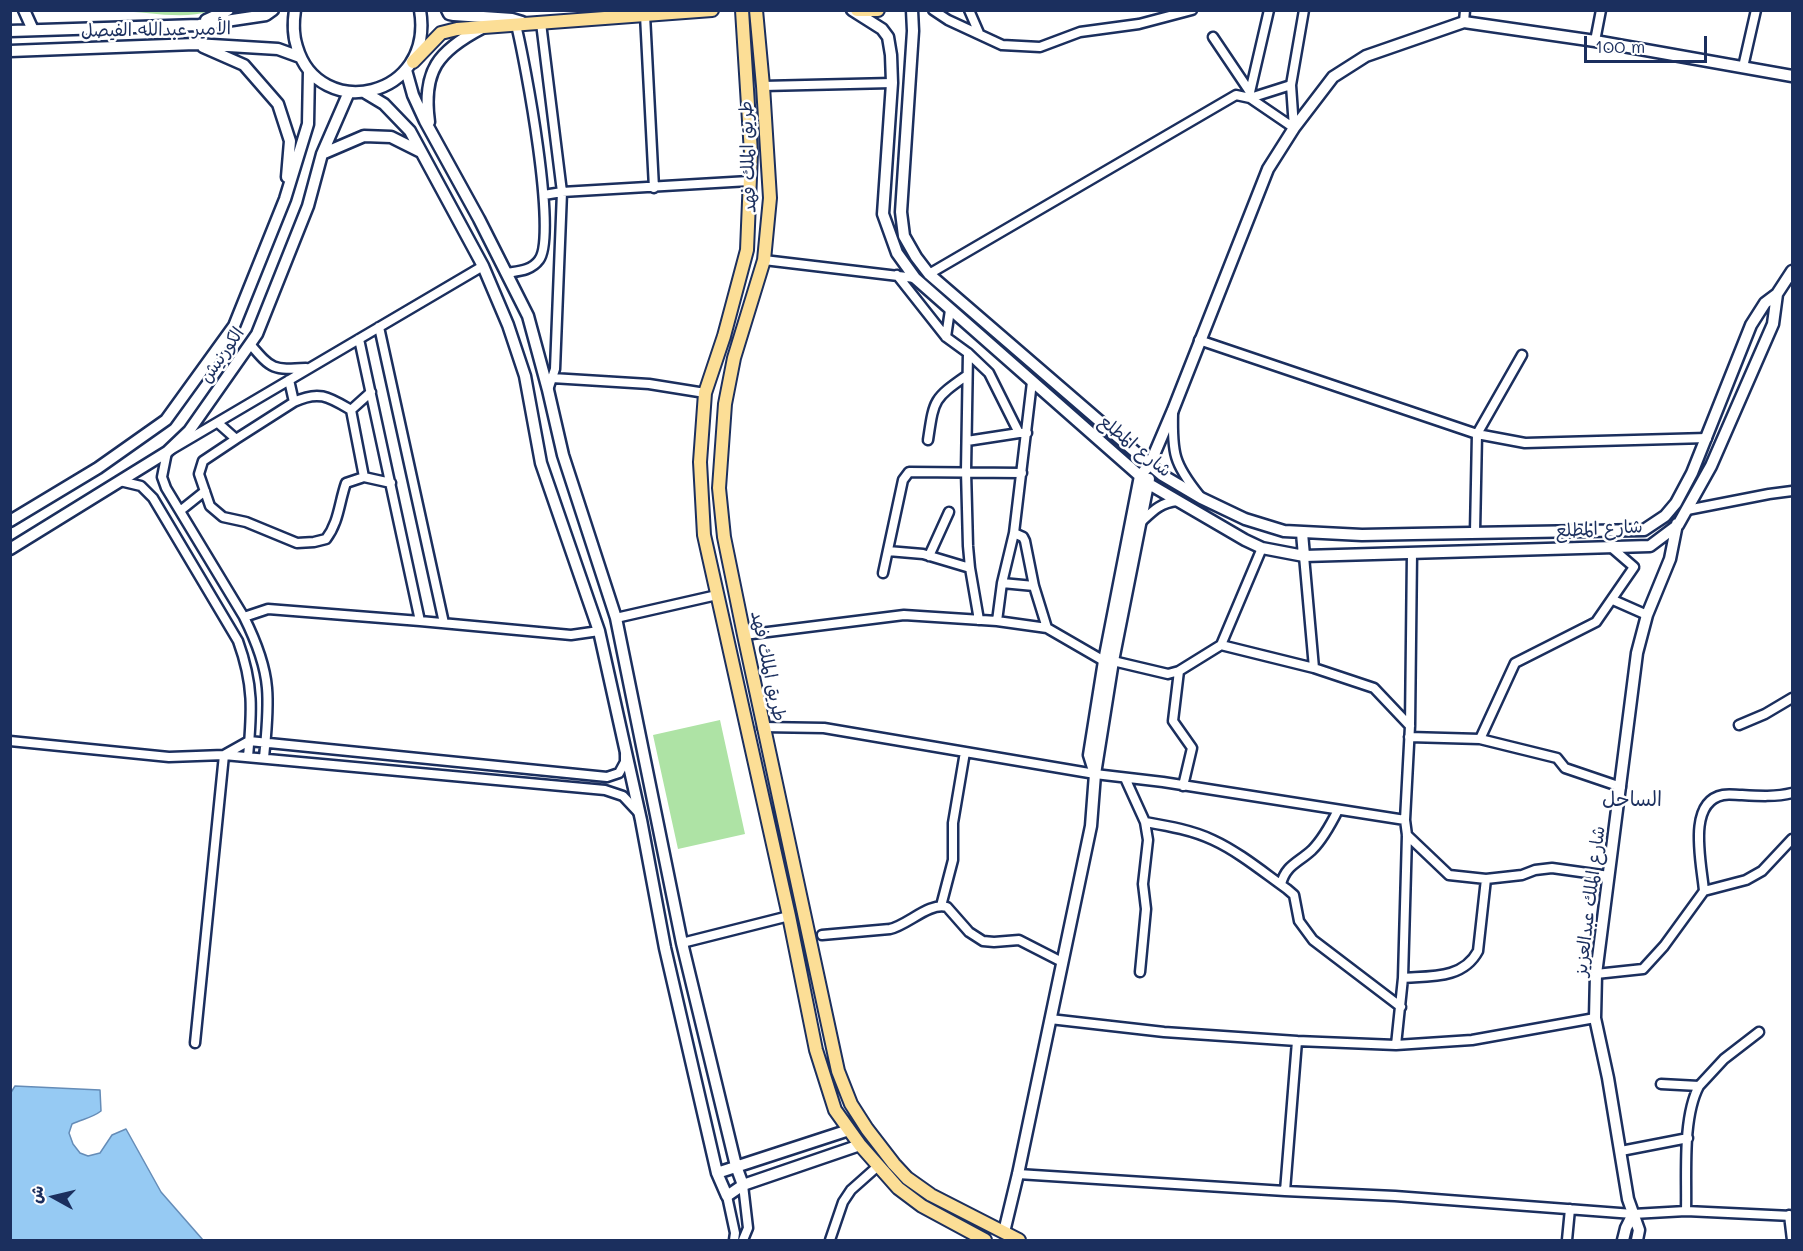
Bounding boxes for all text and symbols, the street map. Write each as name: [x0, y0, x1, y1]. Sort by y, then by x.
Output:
street label: الأمير عبدالله الفيصل: [81, 18, 231, 42]
scale bar: [1587, 24, 1710, 62]
text: 100 m: [1595, 34, 1645, 58]
street label: طريق الملك فهد: [735, 100, 761, 214]
street label: الكورنيش: [195, 323, 249, 387]
street label: شارع المطلع: [1094, 410, 1176, 482]
street label: شارع المطلع: [1555, 516, 1643, 542]
street label: طريق الملك فهد: [746, 609, 790, 723]
district label: الساحل: [1602, 788, 1662, 812]
street label: شارع الملك عبدالعزيز: [1570, 825, 1610, 977]
north arrow: [24, 1167, 84, 1227]
text: ش: [24, 1184, 47, 1205]

